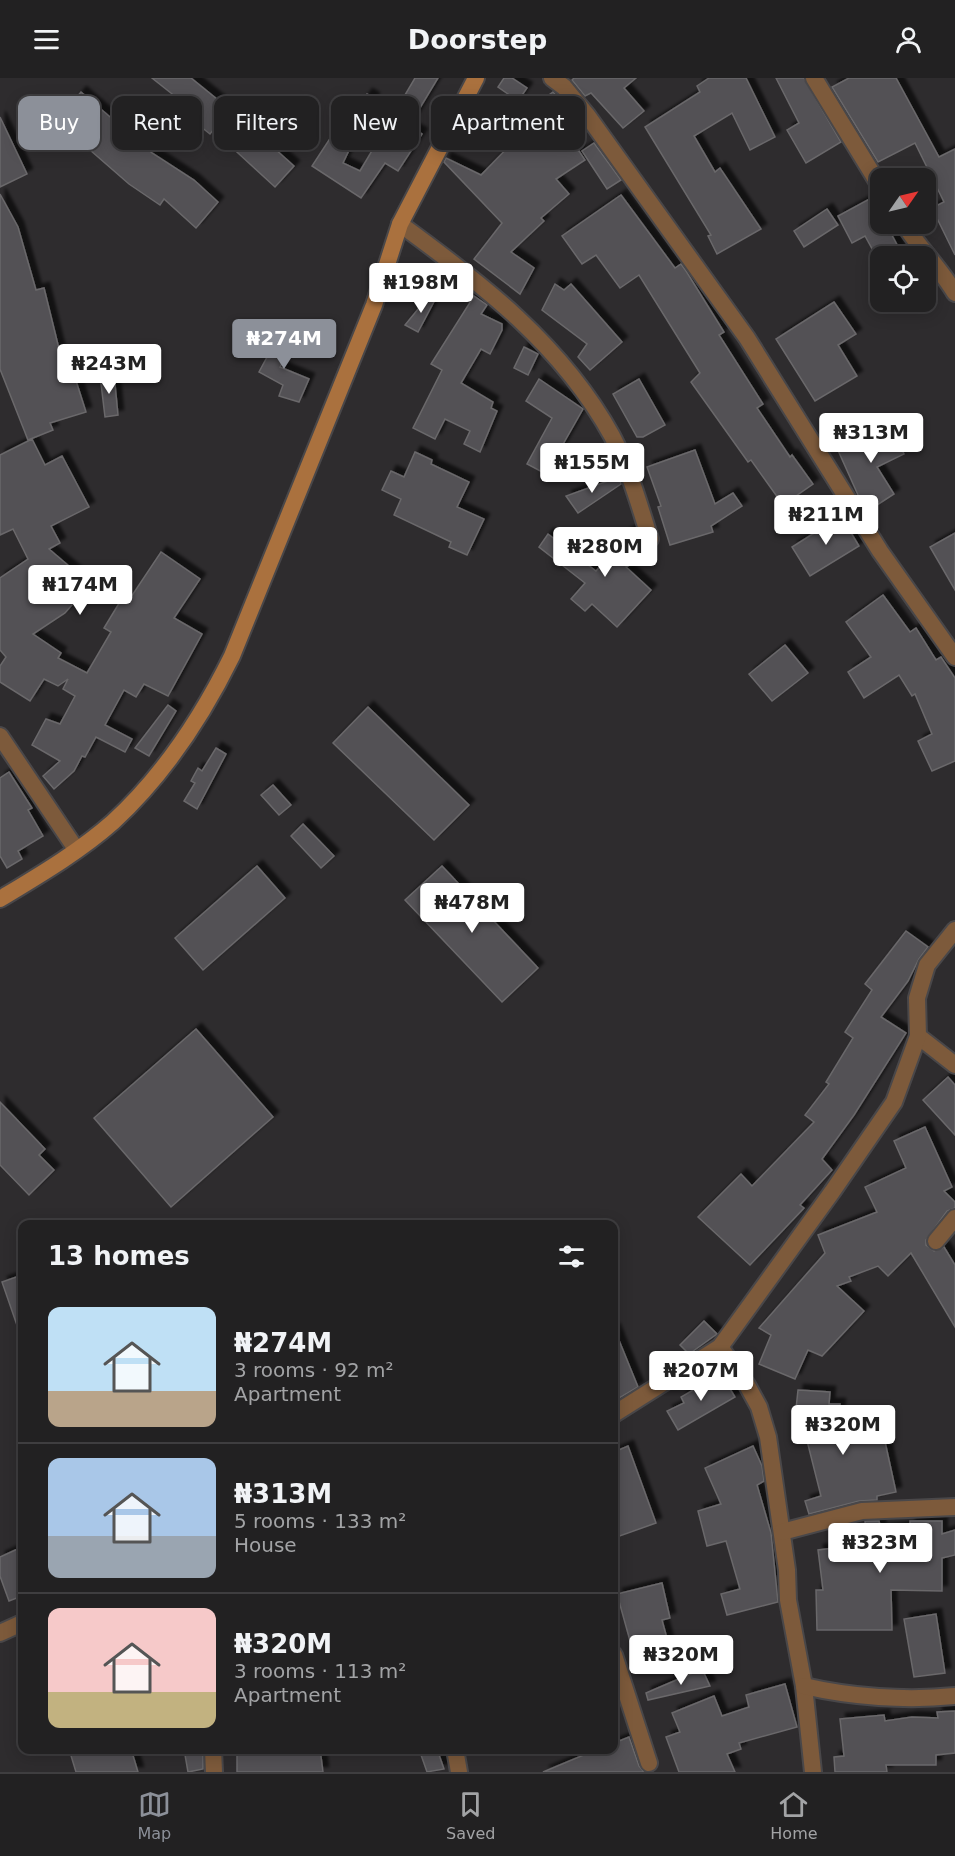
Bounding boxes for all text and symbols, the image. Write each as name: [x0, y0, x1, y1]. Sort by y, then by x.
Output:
icon: menu: [30, 23, 63, 56]
icon: person: [892, 23, 925, 56]
text: Doorstep: [408, 24, 547, 55]
chip: Buy: [18, 96, 100, 150]
chip: Rent: [112, 96, 202, 150]
chip: Filters: [214, 96, 319, 150]
chip: New: [331, 96, 419, 150]
chip: Apartment: [431, 96, 585, 150]
north arrow: [870, 168, 936, 234]
map controls: [870, 168, 936, 312]
button: locate: [870, 246, 936, 312]
pin: ₦198M: [379, 263, 463, 314]
text: ₦198M: [383, 270, 459, 294]
pin: ₦274M: [242, 319, 326, 370]
text: ₦274M: [246, 326, 322, 350]
pin: ₦243M: [67, 344, 151, 395]
text: ₦243M: [71, 351, 147, 375]
pin: ₦313M: [829, 413, 913, 464]
text: ₦313M: [833, 420, 909, 444]
pin: ₦155M: [550, 443, 634, 494]
text: ₦155M: [554, 450, 630, 474]
pin: ₦211M: [784, 495, 868, 546]
text: ₦211M: [788, 502, 864, 526]
pin: ₦280M: [563, 527, 647, 578]
text: ₦280M: [567, 534, 643, 558]
pin: ₦174M: [38, 565, 122, 616]
text: ₦174M: [42, 572, 118, 596]
pin: ₦478M: [430, 883, 514, 934]
text: ₦478M: [434, 890, 510, 914]
icon: filters: [555, 1240, 588, 1273]
text: 13 homes: [48, 1241, 190, 1271]
text: ₦274M: [234, 1328, 332, 1358]
icon: home: [96, 1331, 168, 1403]
pin: ₦207M: [659, 1351, 743, 1402]
text: 3 rooms · 92 m²: [234, 1358, 394, 1382]
text: ₦207M: [663, 1358, 739, 1382]
text: Apartment: [234, 1382, 341, 1406]
pin: ₦320M: [801, 1405, 885, 1456]
text: ₦320M: [805, 1412, 881, 1436]
text: ₦313M: [234, 1479, 332, 1509]
icon: home: [96, 1482, 168, 1554]
text: 5 rooms · 133 m²: [234, 1509, 406, 1533]
pin: ₦323M: [838, 1523, 922, 1574]
text: ₦323M: [842, 1530, 918, 1554]
text: House: [234, 1533, 297, 1557]
text: ₦320M: [234, 1629, 332, 1659]
icon: home: [96, 1632, 168, 1704]
pin: ₦320M: [639, 1635, 723, 1686]
text: ₦320M: [643, 1642, 719, 1666]
text: 3 rooms · 113 m²: [234, 1659, 406, 1683]
text: Apartment: [234, 1683, 341, 1707]
tab: Map: [137, 1788, 171, 1843]
tab: Saved: [446, 1788, 495, 1843]
tab: Home: [770, 1788, 818, 1843]

